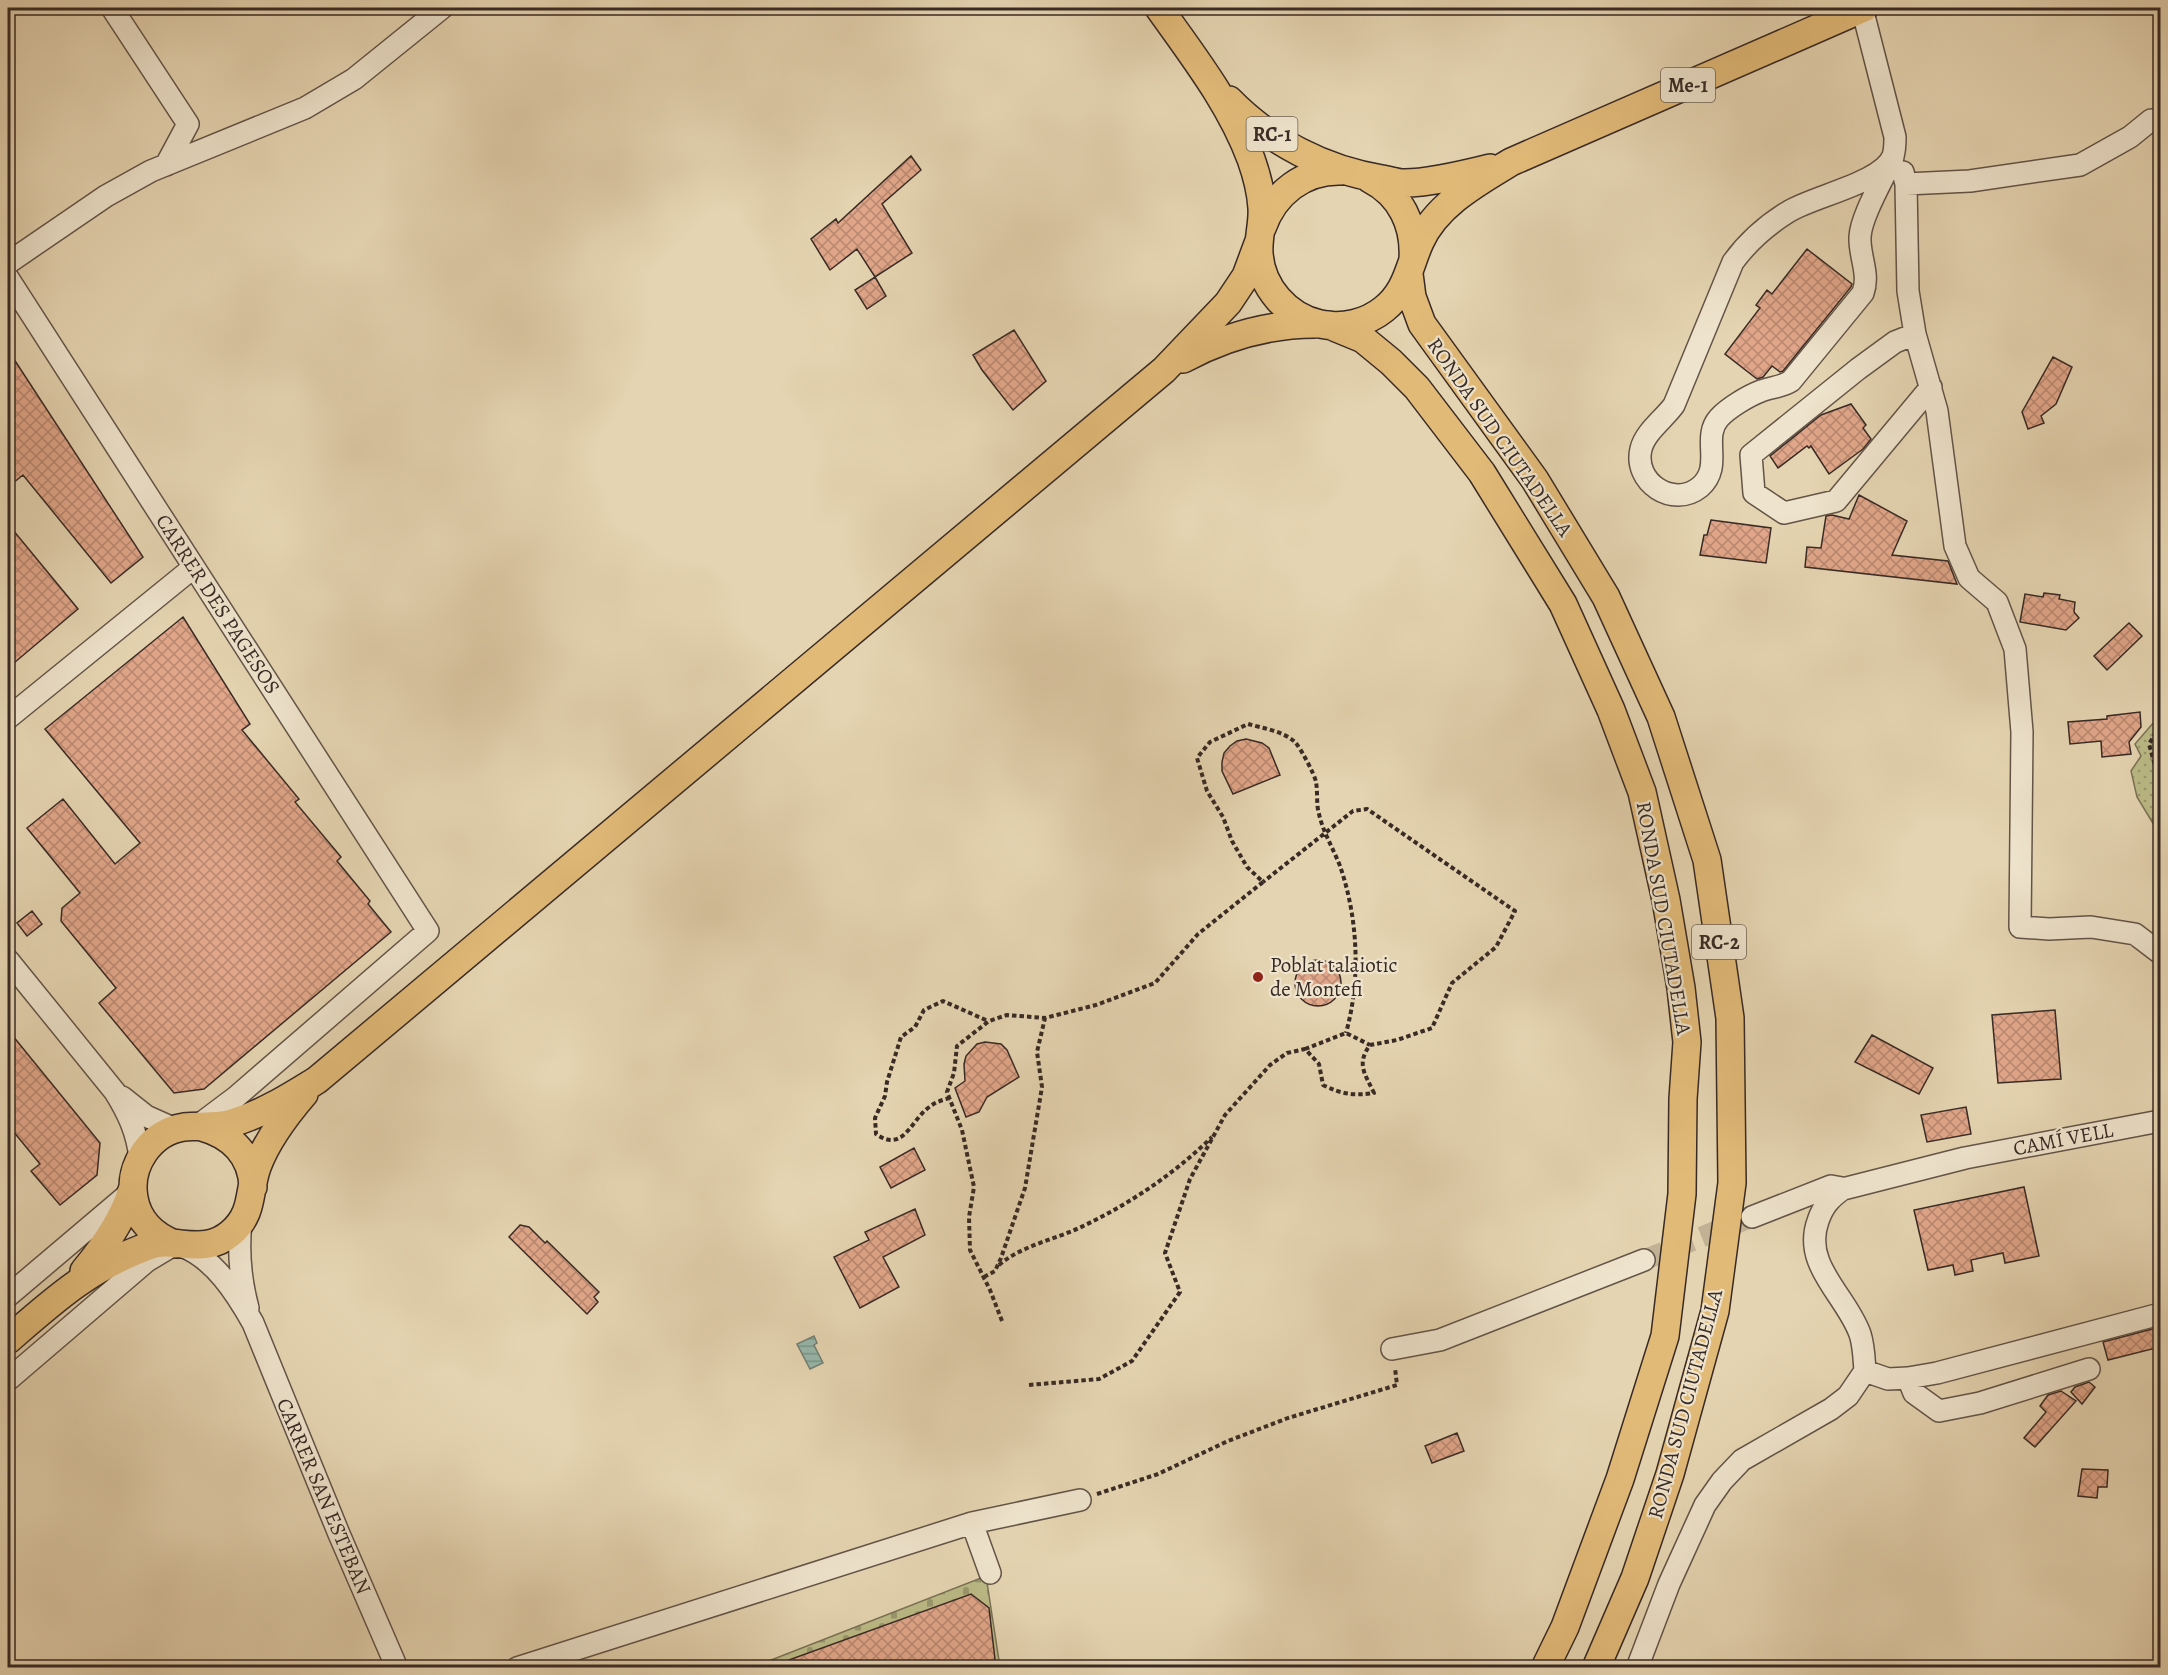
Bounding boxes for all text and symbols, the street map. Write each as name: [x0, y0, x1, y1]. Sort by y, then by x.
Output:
road number: Me-1: [1661, 68, 1715, 102]
road number: RC-1: [1246, 117, 1298, 151]
street label: RONDA SUD CIUTADELLA: [1421, 332, 1580, 543]
street label: CARRER DES PAGESOS: [149, 509, 287, 699]
street label: RONDA SUD CIUTADELLA: [1630, 799, 1698, 1038]
road number: RC-2: [1692, 925, 1746, 959]
place label: Poblat talaiotic de Montefi: [1270, 951, 1398, 1003]
marker: Poblat talaiotic de Montefi: [1251, 970, 1265, 984]
street label: CAMÍ VELL: [2011, 1116, 2116, 1162]
street label: RONDA SUD CIUTADELLA: [1641, 1285, 1729, 1522]
street label: CARRER SAN ESTEBAN: [270, 1394, 378, 1598]

